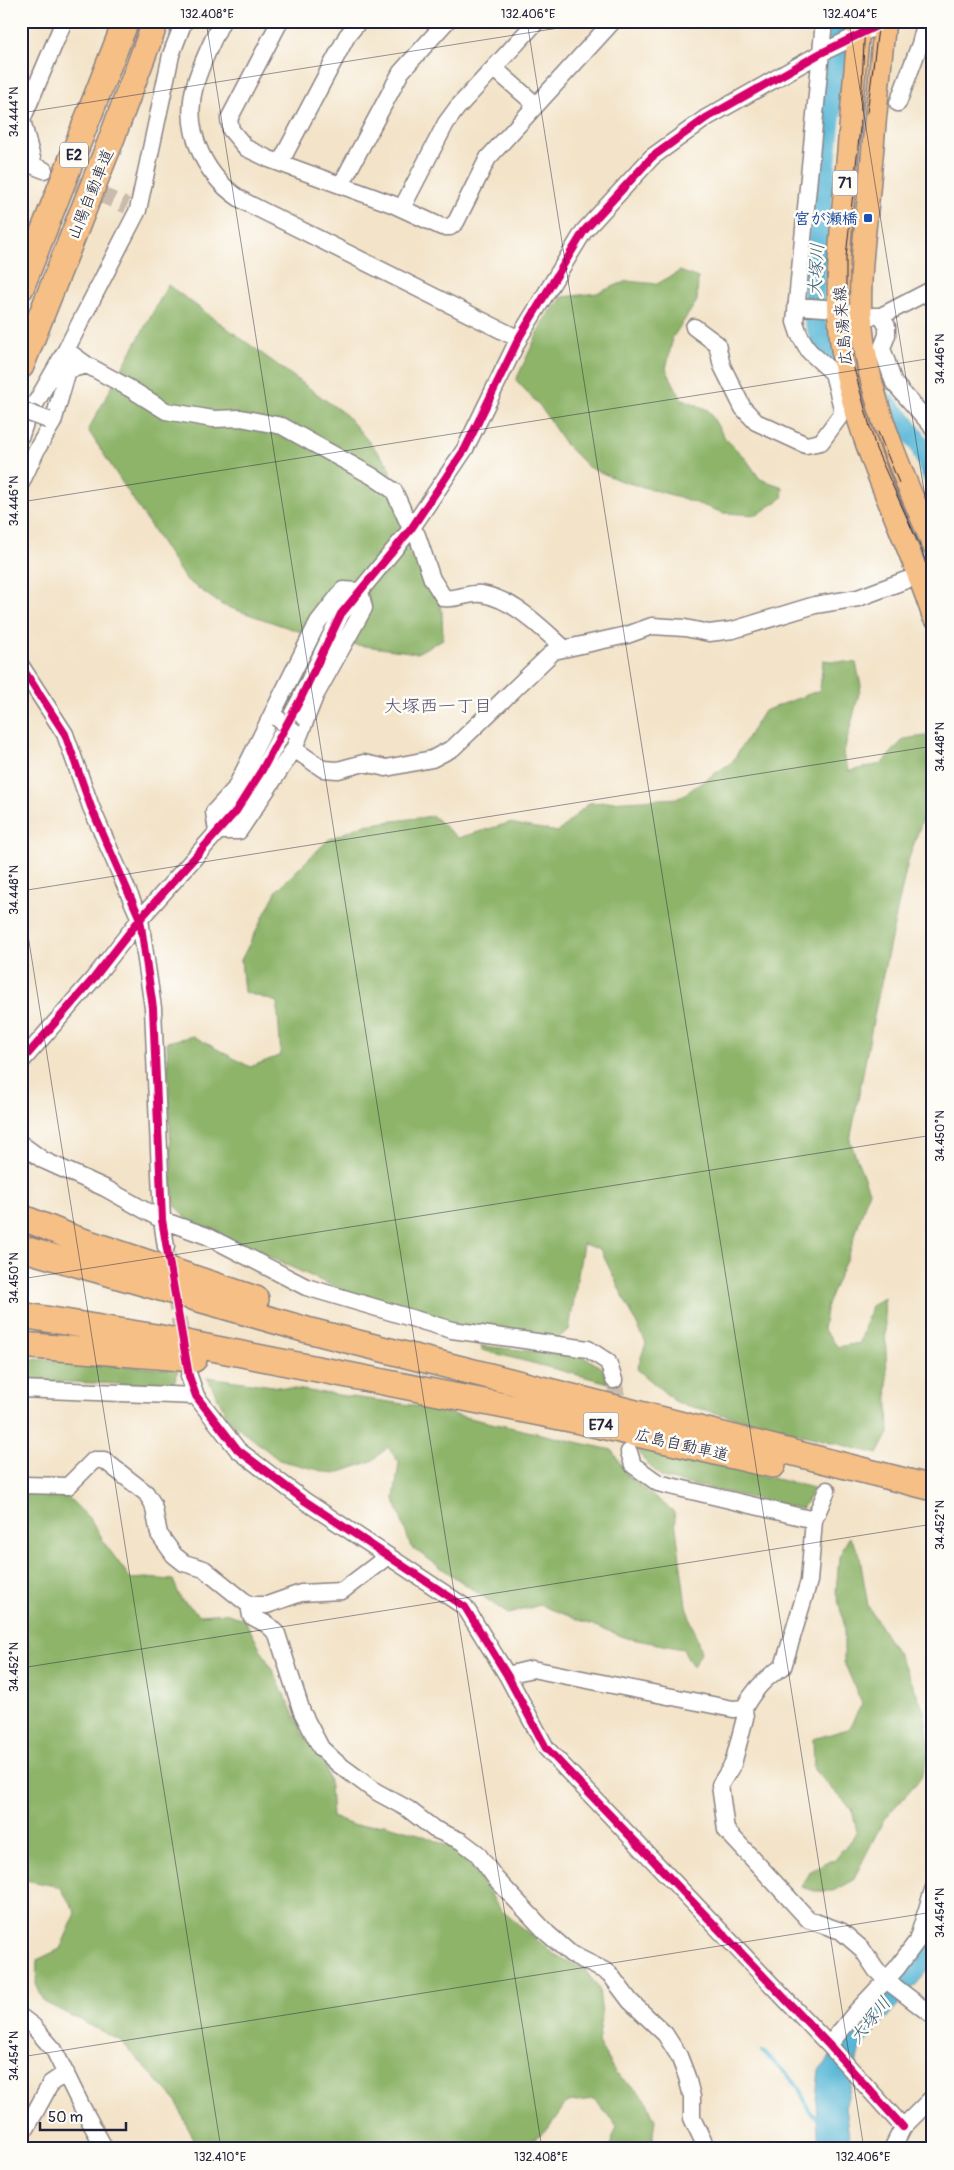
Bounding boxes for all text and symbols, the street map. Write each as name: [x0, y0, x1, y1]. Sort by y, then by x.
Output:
text: 132.408°E: [180, 7, 234, 22]
text: 132.406°E: [501, 7, 555, 22]
text: 132.404°E: [823, 7, 877, 22]
text: 34.444°N: [7, 87, 22, 137]
road number: E2: [60, 142, 88, 168]
street label: 山陽自動車道: [64, 146, 118, 243]
road number: 71: [832, 170, 858, 196]
place label: 宮が瀬橋: [794, 209, 858, 229]
marker: 宮が瀬橋: [862, 212, 874, 224]
water label: 大塚川: [804, 242, 829, 298]
street label: 広島湯来線: [830, 285, 856, 367]
text: 34.446°N: [933, 334, 948, 384]
text: 34.446°N: [7, 476, 22, 526]
district label: 大塚西一丁目: [384, 695, 492, 718]
text: 34.448°N: [933, 722, 948, 772]
text: 34.448°N: [7, 865, 22, 915]
text: 34.450°N: [933, 1110, 948, 1162]
text: 34.450°N: [7, 1252, 22, 1304]
road number: E74: [584, 1412, 618, 1438]
street label: 広島自動車道: [633, 1424, 731, 1466]
text: 34.452°N: [933, 1500, 948, 1550]
text: 34.452°N: [7, 1642, 22, 1692]
text: 34.454°N: [933, 1888, 948, 1938]
water label: 大塚川: [844, 1992, 896, 2049]
text: 34.454°N: [7, 2031, 22, 2081]
scale bar: [40, 2100, 126, 2132]
text: 50 m: [48, 2108, 83, 2127]
text: 132.410°E: [194, 2150, 246, 2165]
text: 132.408°E: [514, 2150, 568, 2165]
text: 132.406°E: [836, 2150, 890, 2165]

